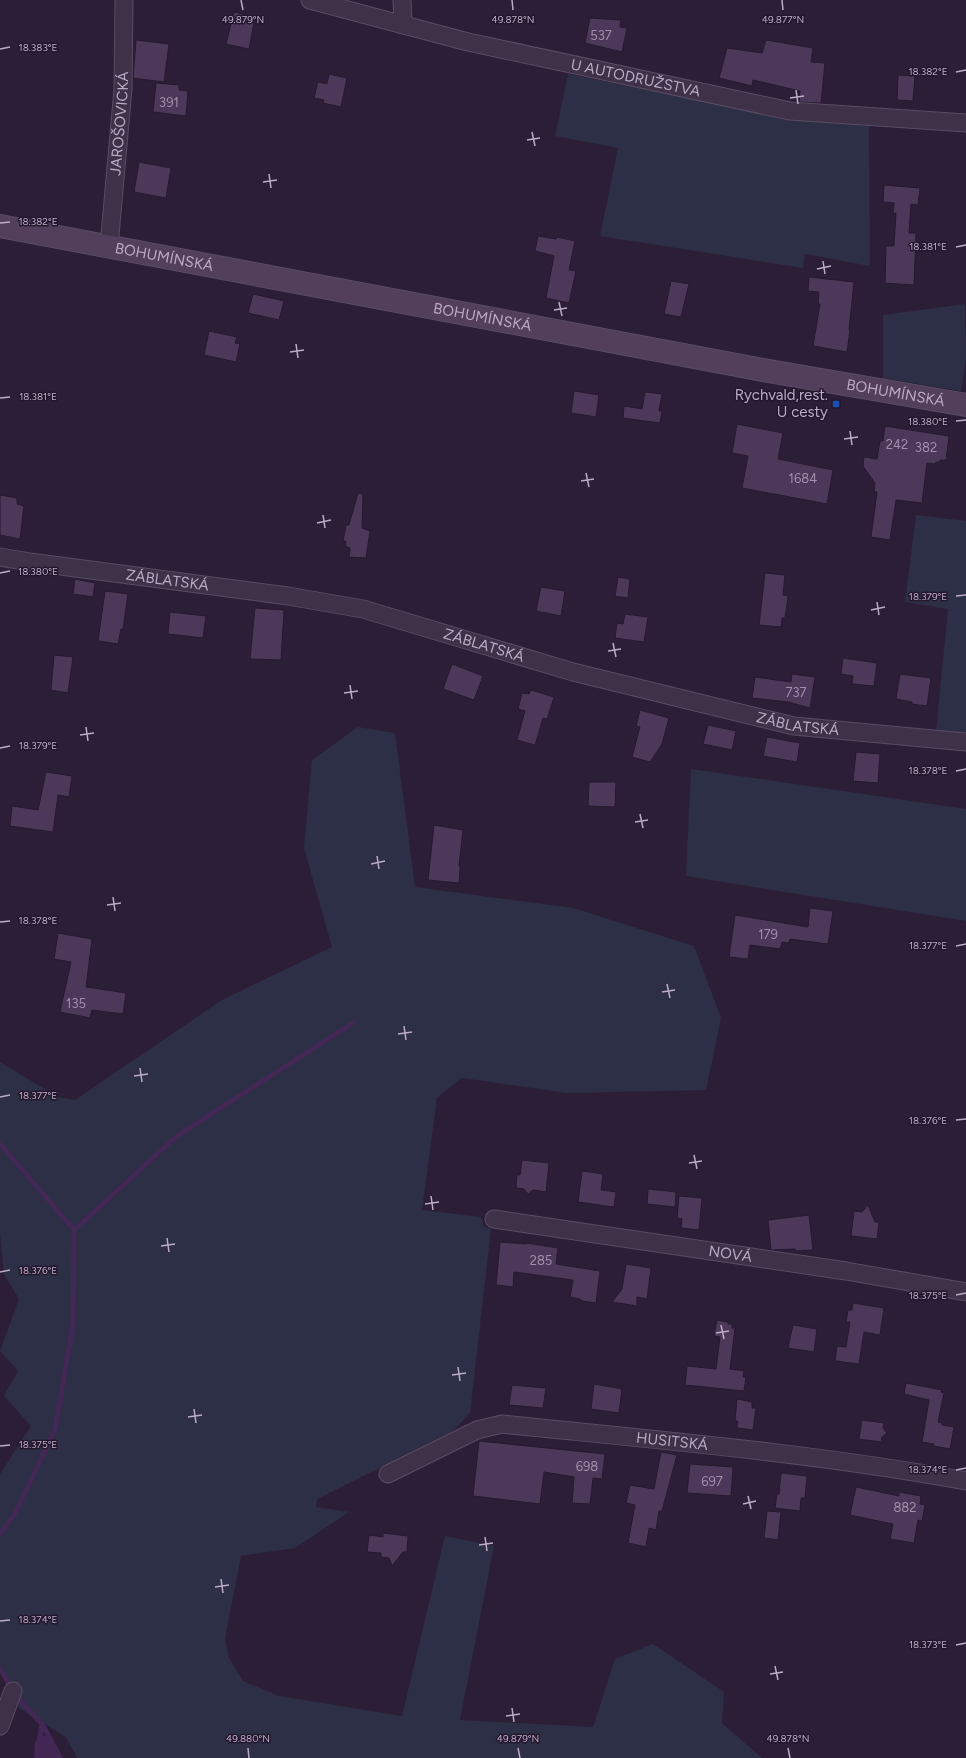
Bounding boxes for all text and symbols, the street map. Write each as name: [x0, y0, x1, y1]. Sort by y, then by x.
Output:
text: 49.879°N: [222, 13, 264, 26]
text: 49.878°N: [491, 13, 535, 26]
text: 49.877°N: [762, 13, 804, 26]
house number: 537: [590, 28, 612, 43]
text: 18.383°E: [19, 41, 58, 54]
street label: U AUTODRUŽSTVA: [569, 55, 702, 101]
text: 18.382°E: [908, 65, 948, 78]
street label: JAROŠOVICKÁ: [106, 71, 132, 176]
house number: 391: [159, 95, 179, 110]
text: 18.382°E: [18, 215, 58, 228]
street label: BOHUMÍNSKÁ: [113, 239, 215, 275]
text: 18.381°E: [909, 240, 947, 253]
street label: BOHUMÍNSKÁ: [432, 299, 533, 335]
street label: BOHUMÍNSKÁ: [845, 376, 946, 410]
place label: Rychvald,rest. U cesty: [735, 386, 828, 421]
text: 18.381°E: [19, 390, 57, 403]
marker: Rychvald,rest. U cesty: [831, 399, 841, 409]
text: 18.380°E: [908, 415, 948, 428]
house number: 242: [886, 437, 908, 452]
house number: 382: [915, 440, 937, 455]
house number: 1684: [789, 471, 817, 486]
text: 18.380°E: [18, 565, 58, 578]
street label: ZÁBLATSKÁ: [125, 566, 210, 594]
text: 18.379°E: [909, 590, 947, 603]
street label: ZÁBLATSKÁ: [441, 625, 527, 666]
house number: 737: [785, 685, 807, 700]
street label: ZÁBLATSKÁ: [755, 708, 840, 739]
text: 18.379°E: [19, 739, 57, 752]
text: 18.378°E: [909, 764, 948, 777]
text: 18.378°E: [19, 914, 58, 927]
house number: 179: [758, 927, 778, 942]
text: 18.377°E: [909, 939, 947, 952]
house number: 135: [66, 996, 86, 1011]
text: 18.377°E: [19, 1089, 57, 1102]
text: 18.376°E: [909, 1114, 947, 1127]
street label: NOVÁ: [708, 1242, 753, 1266]
house number: 285: [530, 1253, 552, 1268]
text: 18.376°E: [19, 1264, 57, 1277]
text: 18.375°E: [909, 1289, 947, 1302]
street label: HUSITSKÁ: [635, 1429, 709, 1454]
text: 18.375°E: [19, 1438, 57, 1451]
house number: 698: [576, 1459, 598, 1474]
text: 18.374°E: [909, 1463, 948, 1476]
house number: 697: [701, 1474, 723, 1489]
house number: 882: [893, 1500, 917, 1515]
text: 18.374°E: [19, 1613, 58, 1626]
text: 18.373°E: [909, 1638, 947, 1651]
text: 49.880°N: [226, 1732, 270, 1745]
text: 49.879°N: [497, 1732, 539, 1745]
text: 49.878°N: [766, 1732, 810, 1745]

